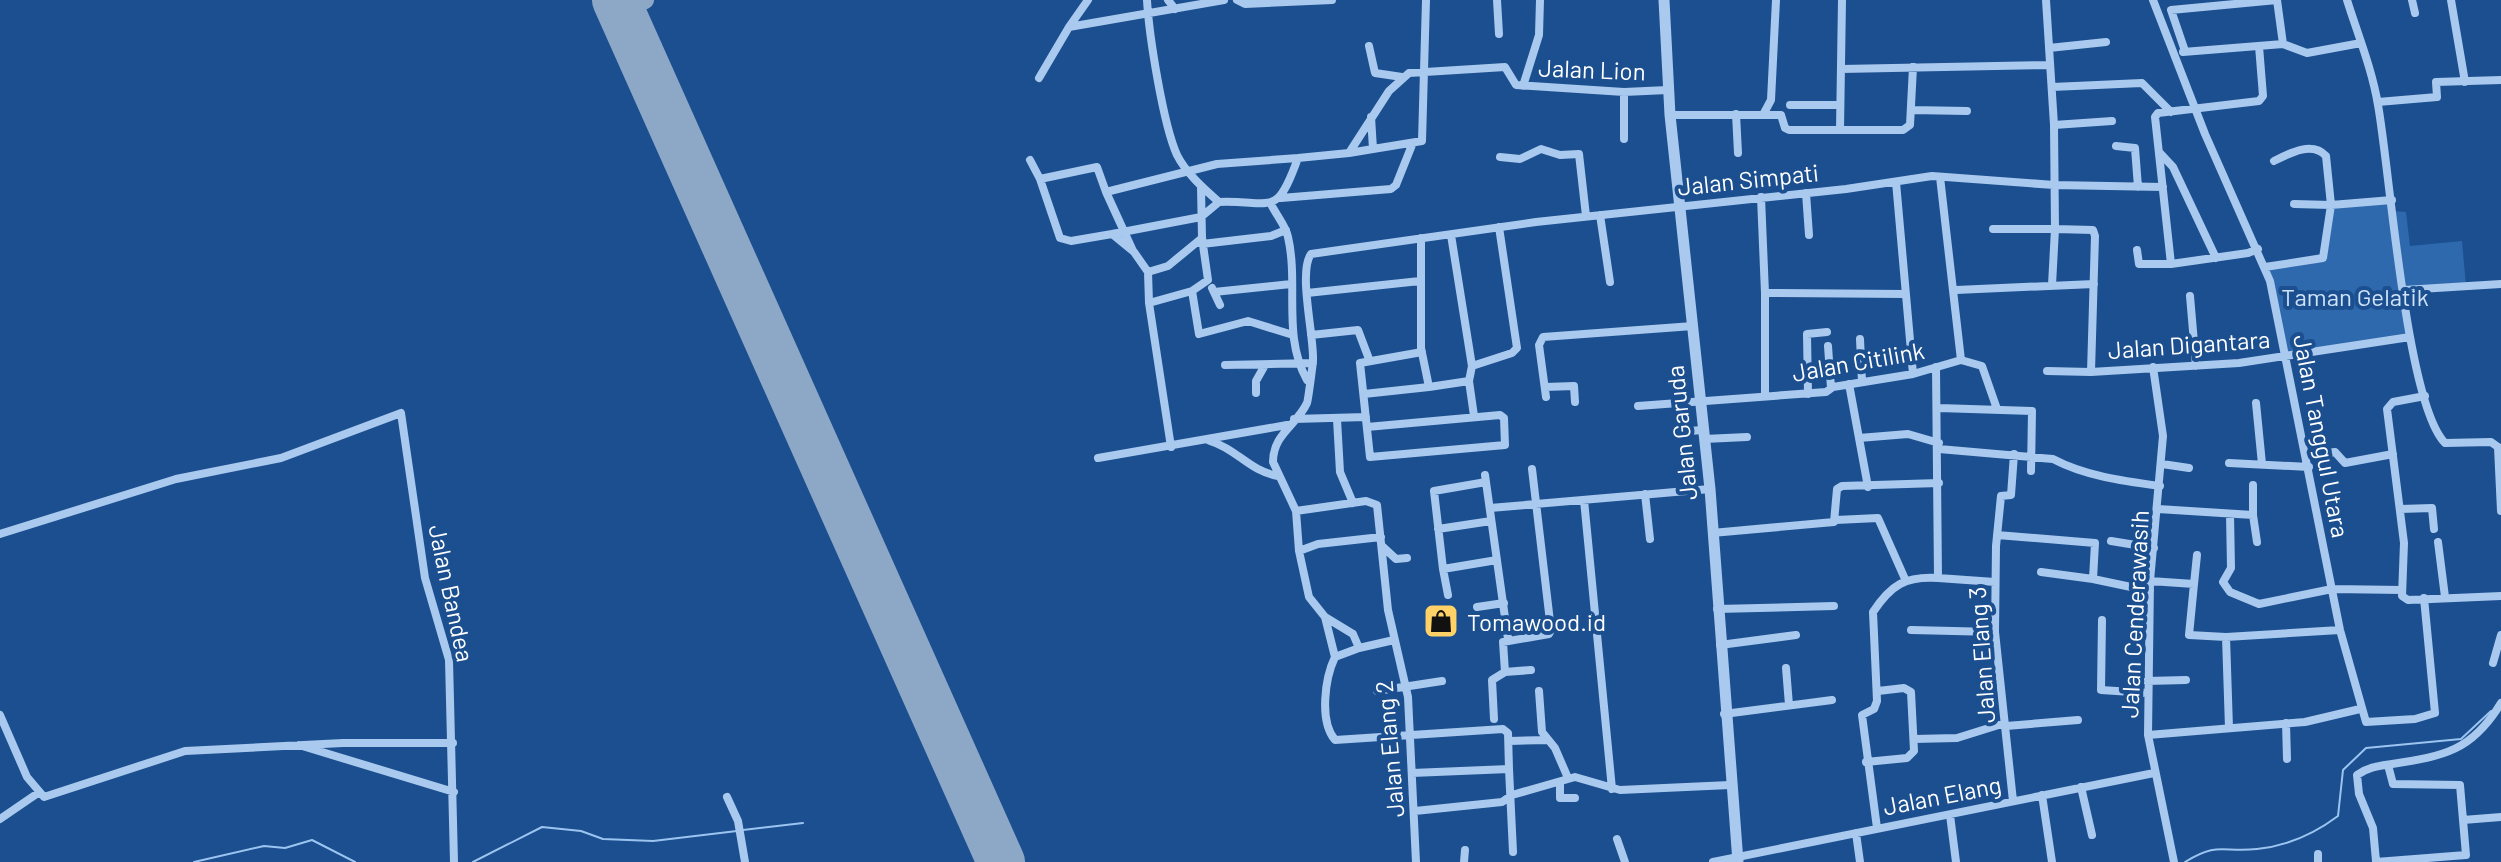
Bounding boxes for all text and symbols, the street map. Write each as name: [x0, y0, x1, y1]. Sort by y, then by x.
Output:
street label: Jalan Lion: [1538, 53, 1646, 85]
street label: Jalan Simpati: [1676, 157, 1820, 201]
park label: Taman Gelatik: [2281, 282, 2429, 311]
street label: Jalan Digantara: [2107, 324, 2271, 364]
street label: Jalan Tanggul Utara: [2288, 332, 2356, 540]
street label: Jalan Citilink: [1790, 335, 1926, 387]
street label: Jalan Garuda: [1660, 364, 1702, 502]
street label: Jalan Cenderawasih: [2114, 509, 2154, 719]
street label: Jalan Bandea: [423, 522, 481, 664]
street label: Jalan Elang 3: [1962, 586, 2000, 724]
shop icon: Tomawood.id: [1422, 602, 1460, 640]
place label: Tomawood.id: [1467, 607, 1606, 636]
street label: Jalan Elang 2: [1369, 679, 1409, 819]
street label: Jalan Elang: [1880, 769, 2004, 821]

